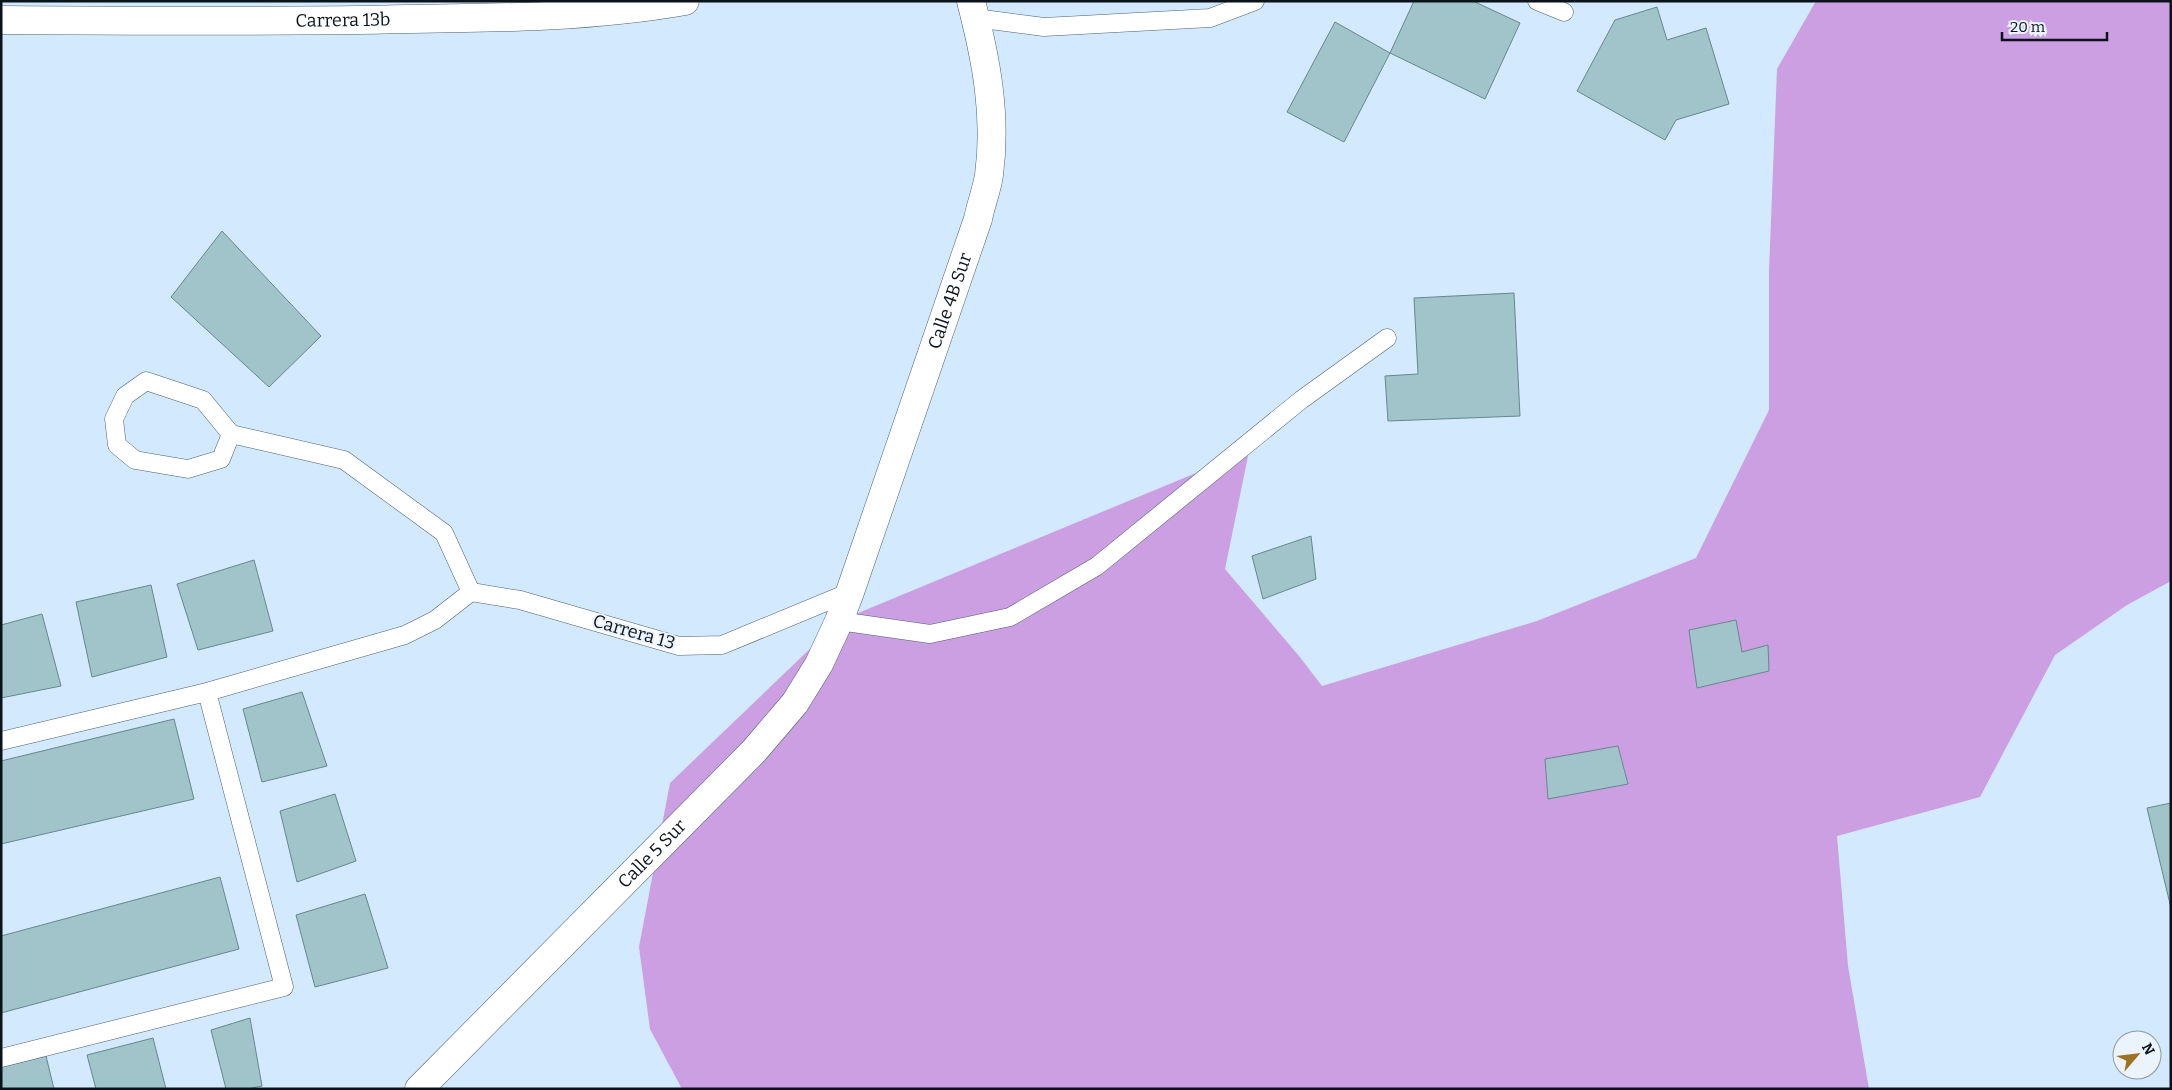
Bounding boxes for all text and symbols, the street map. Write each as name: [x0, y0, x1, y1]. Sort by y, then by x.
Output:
street label: Carrera 13b: [295, 8, 391, 32]
scale bar: [2002, 10, 2107, 42]
text: 20 m: [2010, 18, 2046, 36]
street label: Calle 4B Sur: [923, 250, 977, 352]
street label: Carrera 13: [590, 610, 678, 654]
street label: Calle 5 Sur: [613, 815, 691, 893]
north arrow: [2112, 1030, 2162, 1080]
text: N: [2138, 1040, 2158, 1058]

